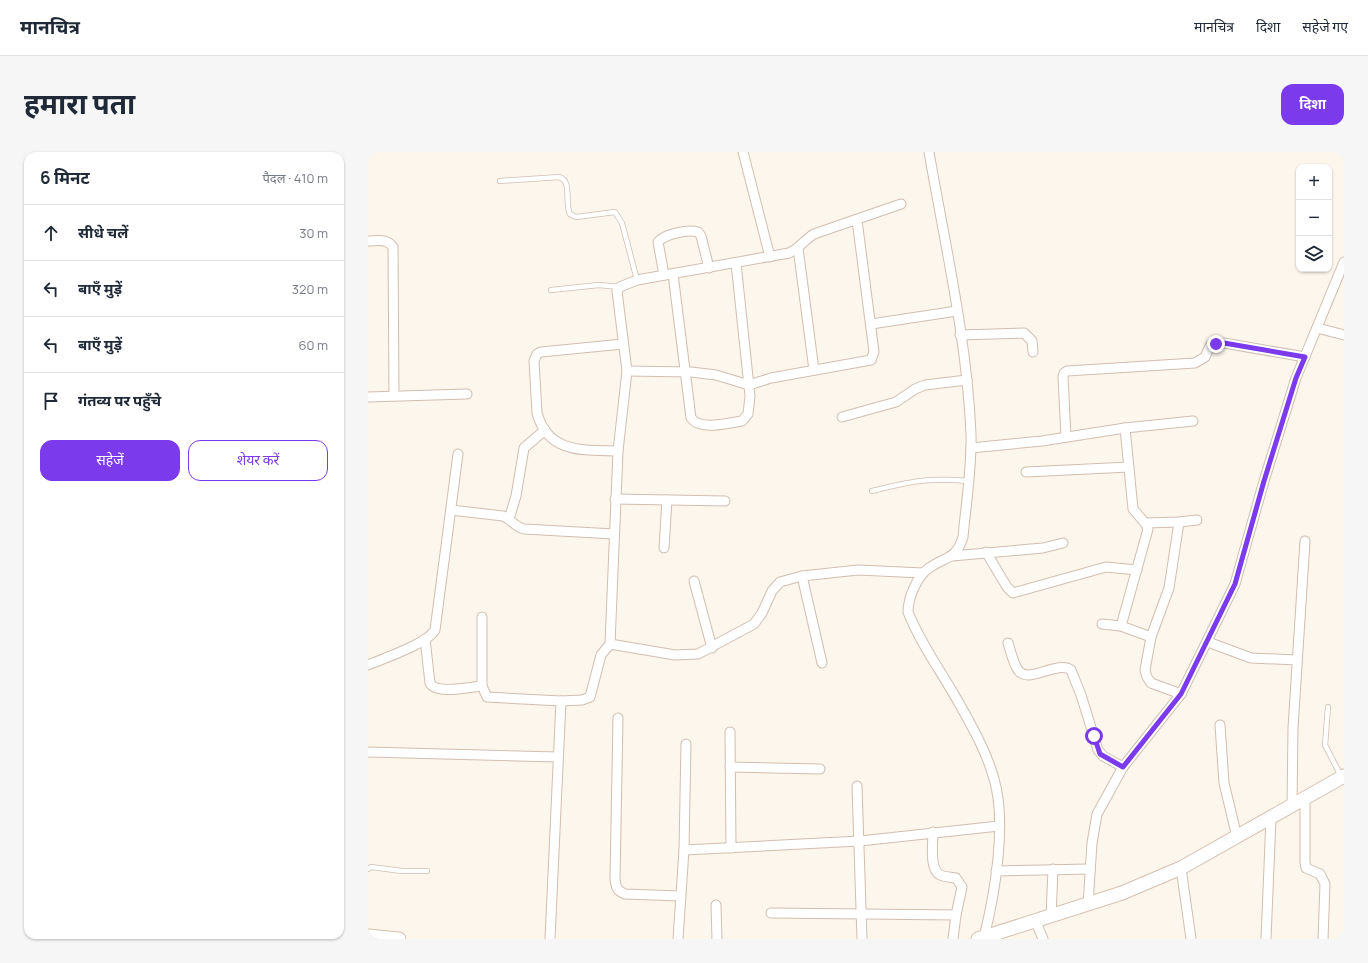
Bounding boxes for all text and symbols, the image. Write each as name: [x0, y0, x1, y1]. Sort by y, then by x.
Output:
text: मानचित्र: [20, 14, 80, 40]
text: मानचित्र: [1194, 17, 1234, 36]
text: दिशा: [1256, 17, 1280, 36]
text: सहेजे गए: [1302, 17, 1348, 36]
text: हमारा पता: [24, 84, 135, 122]
button: दिशा: [1281, 84, 1344, 125]
map controls: [1296, 164, 1332, 272]
button: +: [1296, 164, 1332, 200]
text: 6 मिनट: [40, 166, 90, 189]
text: पैदल · 410 m: [262, 169, 328, 187]
button: −: [1296, 200, 1332, 236]
icon: ahead: [40, 222, 62, 244]
text: सीधे चलें: [78, 222, 128, 243]
text: 30 m: [299, 224, 328, 242]
button: layers: [1296, 236, 1332, 272]
icon: left: [40, 278, 62, 300]
text: बाएँ मुड़ें: [78, 278, 122, 299]
text: 320 m: [292, 280, 328, 298]
icon: left: [40, 334, 62, 356]
text: बाएँ मुड़ें: [78, 334, 122, 355]
route end: [1207, 335, 1225, 353]
text: 60 m: [298, 336, 328, 354]
icon: arrive: [40, 390, 62, 412]
text: गंतव्य पर पहुँचे: [78, 390, 161, 411]
button: सहेजें: [40, 440, 180, 481]
button: शेयर करें: [188, 440, 328, 481]
route start: [1085, 727, 1103, 745]

